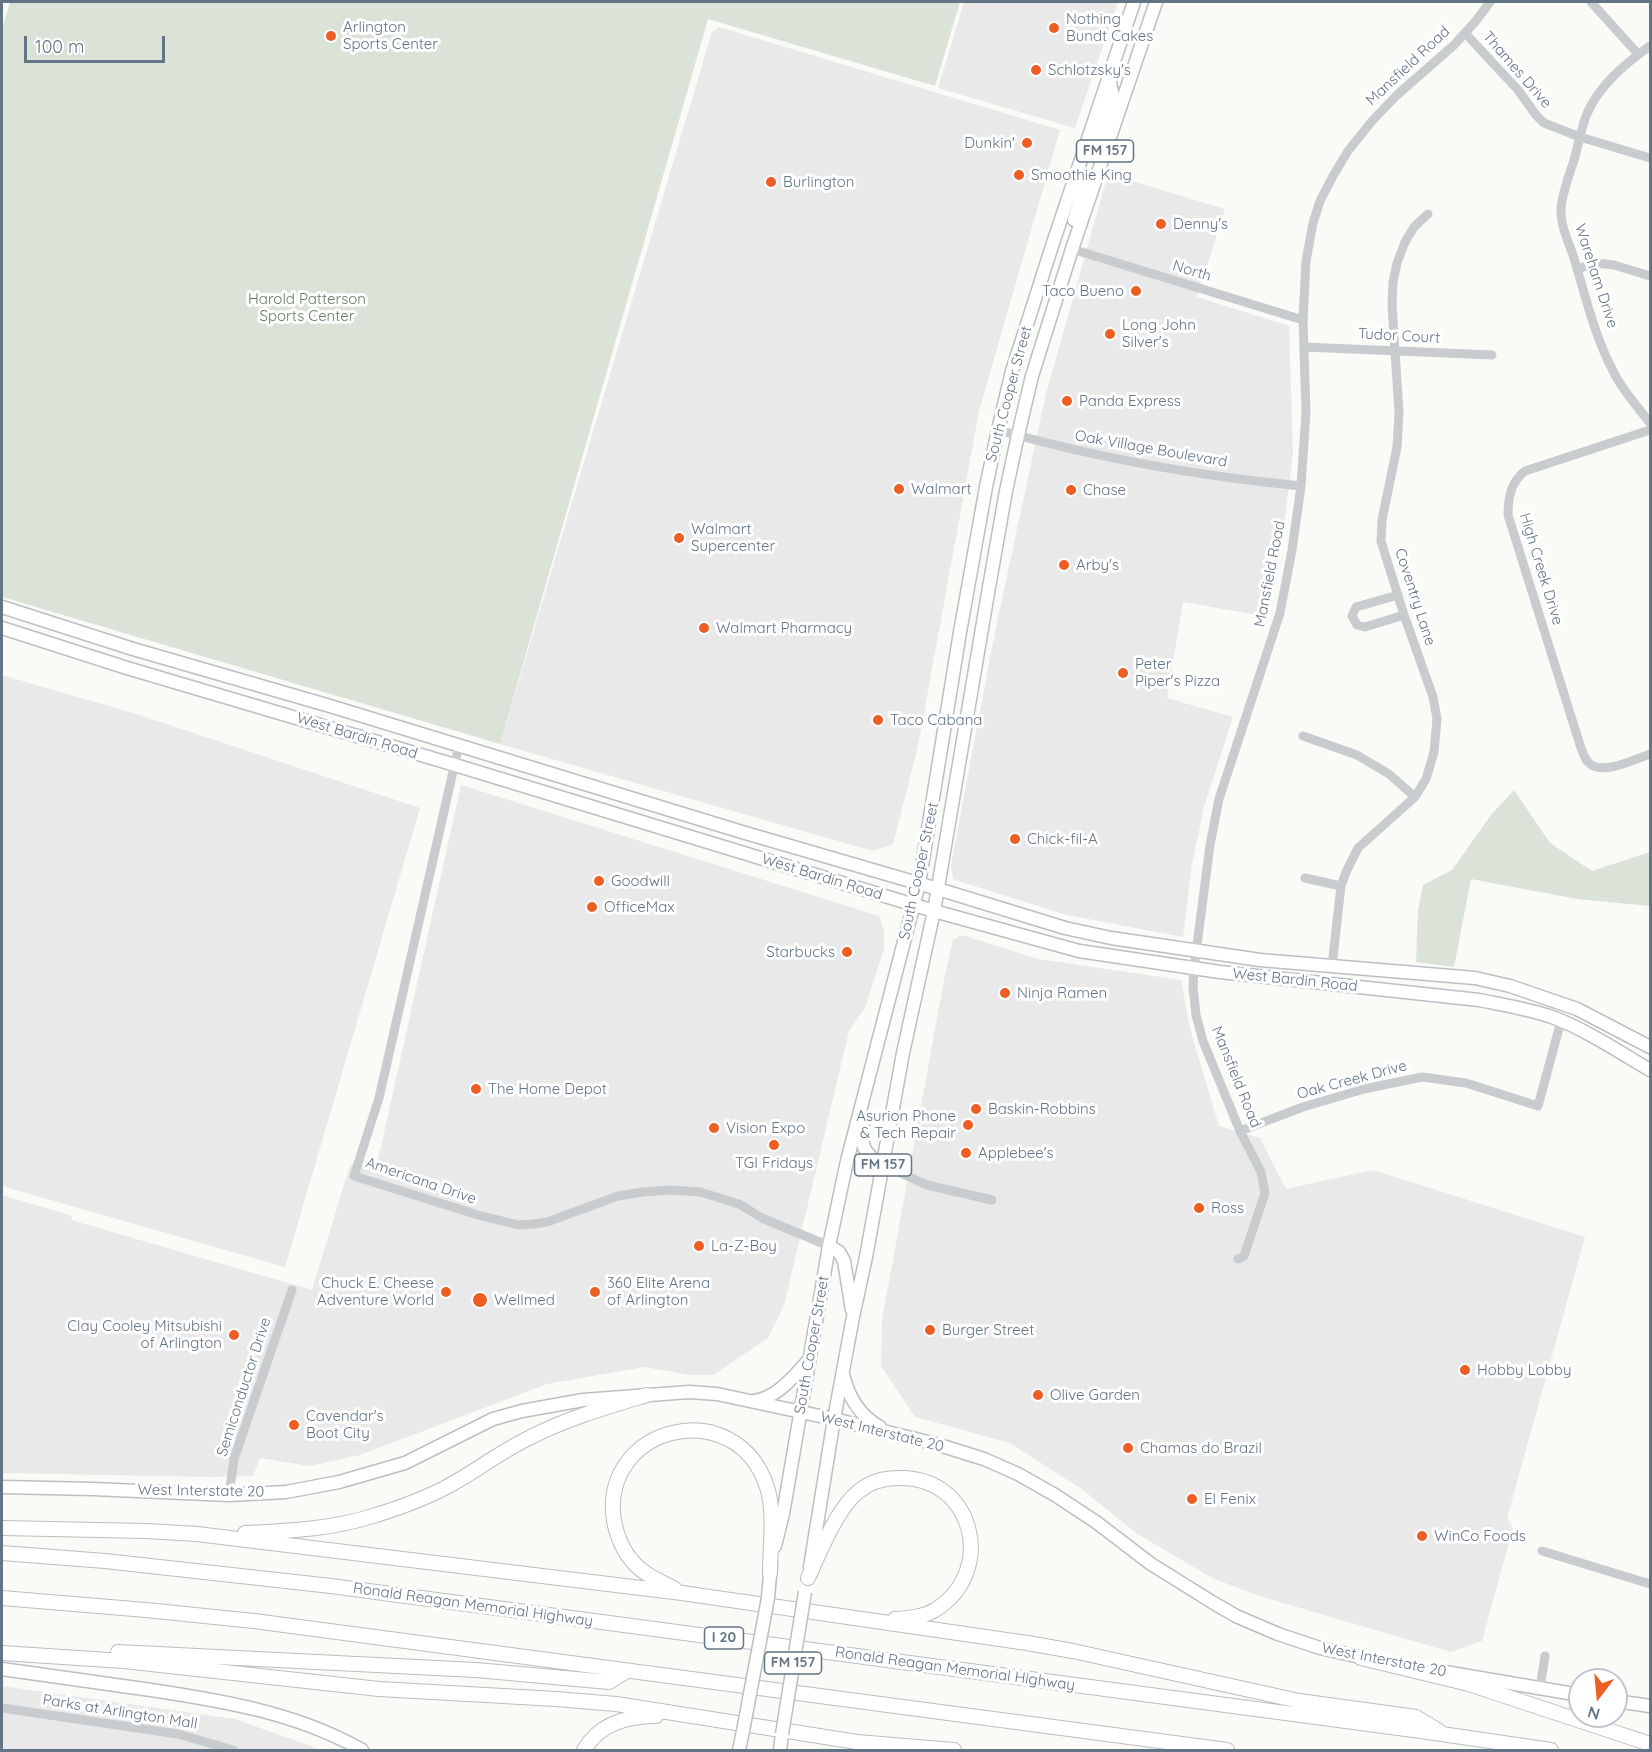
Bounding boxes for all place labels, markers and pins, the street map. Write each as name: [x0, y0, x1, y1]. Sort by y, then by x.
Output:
place label: Nothing Bundt Cakes: [1066, 10, 1153, 45]
place label: Arlington Sports Center: [343, 18, 438, 53]
marker: Nothing Bundt Cakes: [1047, 21, 1061, 35]
marker: Arlington Sports Center: [324, 29, 338, 43]
place label: Schlotzsky's: [1048, 61, 1131, 79]
marker: Schlotzsky's: [1029, 63, 1043, 77]
place label: Dunkin': [964, 134, 1015, 152]
marker: Dunkin': [1020, 136, 1034, 150]
place label: Smoothie King: [1031, 166, 1132, 184]
marker: Smoothie King: [1012, 168, 1026, 182]
place label: Burlington: [783, 173, 855, 191]
marker: Burlington: [764, 175, 778, 189]
place label: Denny's: [1173, 215, 1228, 233]
marker: Denny's: [1154, 217, 1168, 231]
place label: Taco Bueno: [1042, 282, 1124, 300]
marker: Taco Bueno: [1129, 284, 1143, 298]
place label: Long John Silver's: [1122, 316, 1196, 351]
marker: Long John Silver's: [1103, 327, 1117, 341]
place label: Panda Express: [1079, 392, 1181, 410]
marker: Panda Express: [1060, 394, 1074, 408]
place label: Walmart: [911, 480, 972, 498]
place label: Chase: [1083, 481, 1126, 499]
marker: Walmart: [892, 482, 906, 496]
marker: Chase: [1064, 483, 1078, 497]
place label: Walmart Supercenter: [691, 520, 775, 555]
marker: Walmart Supercenter: [672, 531, 686, 545]
place label: Arby's: [1076, 556, 1119, 574]
marker: Arby's: [1057, 558, 1071, 572]
place label: Walmart Pharmacy: [716, 619, 852, 637]
marker: Walmart Pharmacy: [697, 621, 711, 635]
place label: Peter Piper's Pizza: [1135, 655, 1220, 690]
marker: Peter Piper's Pizza: [1116, 666, 1130, 680]
place label: Taco Cabana: [890, 711, 982, 729]
marker: Taco Cabana: [871, 713, 885, 727]
place label: Chick-fil-A: [1027, 830, 1098, 848]
marker: Chick-fil-A: [1008, 832, 1022, 846]
place label: Goodwill: [611, 872, 670, 890]
marker: Goodwill: [592, 874, 606, 888]
place label: OfficeMax: [604, 898, 674, 916]
marker: OfficeMax: [585, 900, 599, 914]
place label: Starbucks: [766, 943, 835, 961]
marker: Starbucks: [840, 945, 854, 959]
place label: Ninja Ramen: [1017, 984, 1107, 1002]
marker: Ninja Ramen: [998, 986, 1012, 1000]
place label: The Home Depot: [488, 1080, 607, 1098]
marker: The Home Depot: [469, 1082, 483, 1096]
place label: Baskin-Robbins: [988, 1100, 1096, 1118]
marker: Baskin-Robbins: [969, 1102, 983, 1116]
place label: Asurion Phone & Tech Repair: [856, 1107, 956, 1142]
marker: Asurion Phone & Tech Repair: [961, 1118, 975, 1132]
place label: Vision Expo: [726, 1119, 805, 1137]
marker: Vision Expo: [707, 1121, 721, 1135]
marker: TGI Fridays: [767, 1138, 781, 1152]
place label: Applebee's: [978, 1144, 1054, 1162]
marker: Applebee's: [959, 1146, 973, 1160]
place label: TGI Fridays: [735, 1154, 813, 1172]
place label: Ross: [1211, 1199, 1244, 1217]
marker: Ross: [1192, 1201, 1206, 1215]
place label: La-Z-Boy: [711, 1237, 777, 1255]
marker: La-Z-Boy: [692, 1239, 706, 1253]
place label: Chuck E. Cheese Adventure World: [317, 1274, 434, 1309]
place label: 360 Elite Arena of Arlington: [607, 1274, 710, 1309]
marker: Chuck E. Cheese Adventure World: [439, 1285, 453, 1299]
marker: 360 Elite Arena of Arlington: [588, 1285, 602, 1299]
marker: Wellmed: [471, 1291, 489, 1309]
place label: Wellmed: [494, 1291, 555, 1309]
place label: Clay Cooley Mitsubishi of Arlington: [67, 1317, 222, 1352]
place label: Burger Street: [942, 1321, 1034, 1339]
marker: Burger Street: [923, 1323, 937, 1337]
marker: Clay Cooley Mitsubishi of Arlington: [227, 1328, 241, 1342]
place label: Hobby Lobby: [1477, 1361, 1571, 1379]
marker: Hobby Lobby: [1458, 1363, 1472, 1377]
place label: Olive Garden: [1050, 1386, 1140, 1404]
marker: Olive Garden: [1031, 1388, 1045, 1402]
place label: Cavendar's Boot City: [306, 1407, 384, 1442]
marker: Cavendar's Boot City: [287, 1418, 301, 1432]
place label: Chamas do Brazil: [1140, 1439, 1262, 1457]
marker: Chamas do Brazil: [1121, 1441, 1135, 1455]
place label: El Fenix: [1204, 1490, 1256, 1508]
marker: El Fenix: [1185, 1492, 1199, 1506]
place label: WinCo Foods: [1434, 1527, 1526, 1545]
marker: WinCo Foods: [1415, 1529, 1429, 1543]

